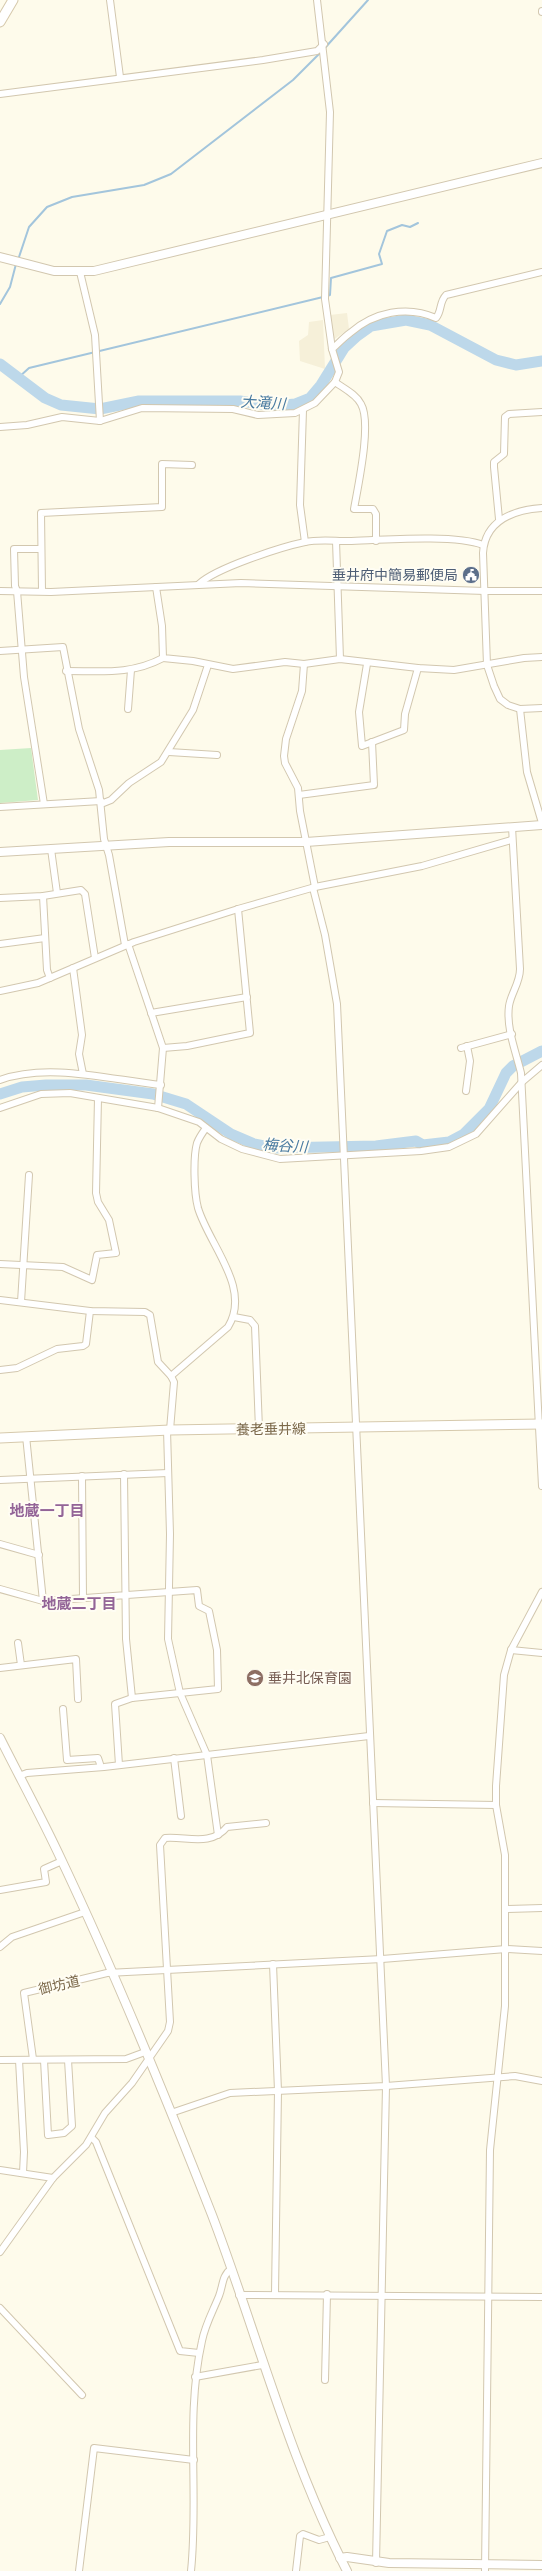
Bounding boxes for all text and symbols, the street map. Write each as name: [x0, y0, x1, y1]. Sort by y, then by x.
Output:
water label: 大滝川: [240, 393, 288, 412]
public building icon: 垂井府中簡易郵便局: [461, 565, 481, 585]
place label: 垂井府中簡易郵便局: [332, 567, 458, 583]
water label: 梅谷川: [262, 1136, 310, 1155]
street label: 養老垂井線: [236, 1420, 306, 1438]
district label: 地蔵一丁目: [9, 1502, 85, 1519]
district label: 地蔵二丁目: [41, 1595, 117, 1612]
school or university icon: 垂井北保育園: [245, 1668, 265, 1688]
place label: 垂井北保育園: [268, 1670, 352, 1686]
street label: 御坊道: [37, 1972, 81, 1998]

